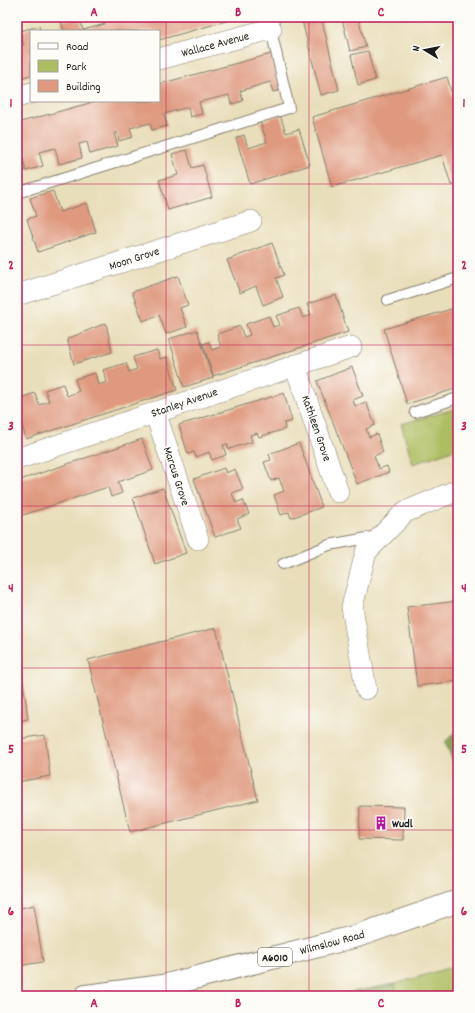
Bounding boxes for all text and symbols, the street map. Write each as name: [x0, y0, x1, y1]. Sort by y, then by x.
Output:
text: A: [90, 4, 98, 23]
text: B: [235, 4, 241, 23]
text: C: [378, 4, 385, 23]
street label: Wallace Avenue: [180, 28, 251, 63]
legend: [30, 30, 160, 102]
north arrow: [405, 30, 445, 70]
text: Road: [66, 39, 88, 56]
text: N: [409, 44, 426, 53]
text: Park: [66, 59, 87, 76]
text: Building: [66, 79, 101, 96]
text: 1: [10, 95, 13, 114]
text: 1: [463, 95, 466, 114]
street label: Moon Grove: [107, 243, 162, 276]
text: 2: [8, 257, 14, 276]
text: 2: [461, 257, 467, 276]
street label: Stanley Avenue: [149, 384, 220, 423]
street label: Kathleen Grove: [296, 393, 335, 464]
text: 3: [8, 418, 14, 437]
text: 3: [461, 418, 467, 437]
street label: Marcus Grove: [158, 445, 193, 508]
text: 4: [8, 580, 14, 599]
text: 4: [461, 580, 467, 599]
text: 5: [8, 741, 14, 760]
text: 5: [461, 741, 467, 760]
building icon: Wudl: [373, 815, 389, 831]
place label: Wudl: [392, 816, 413, 833]
text: 6: [8, 903, 15, 922]
text: 6: [461, 903, 468, 922]
street label: Wilmslow Road: [298, 927, 367, 960]
road number: A6010: [258, 948, 292, 966]
text: A: [90, 995, 98, 1013]
text: B: [235, 995, 241, 1013]
text: C: [378, 995, 385, 1013]

